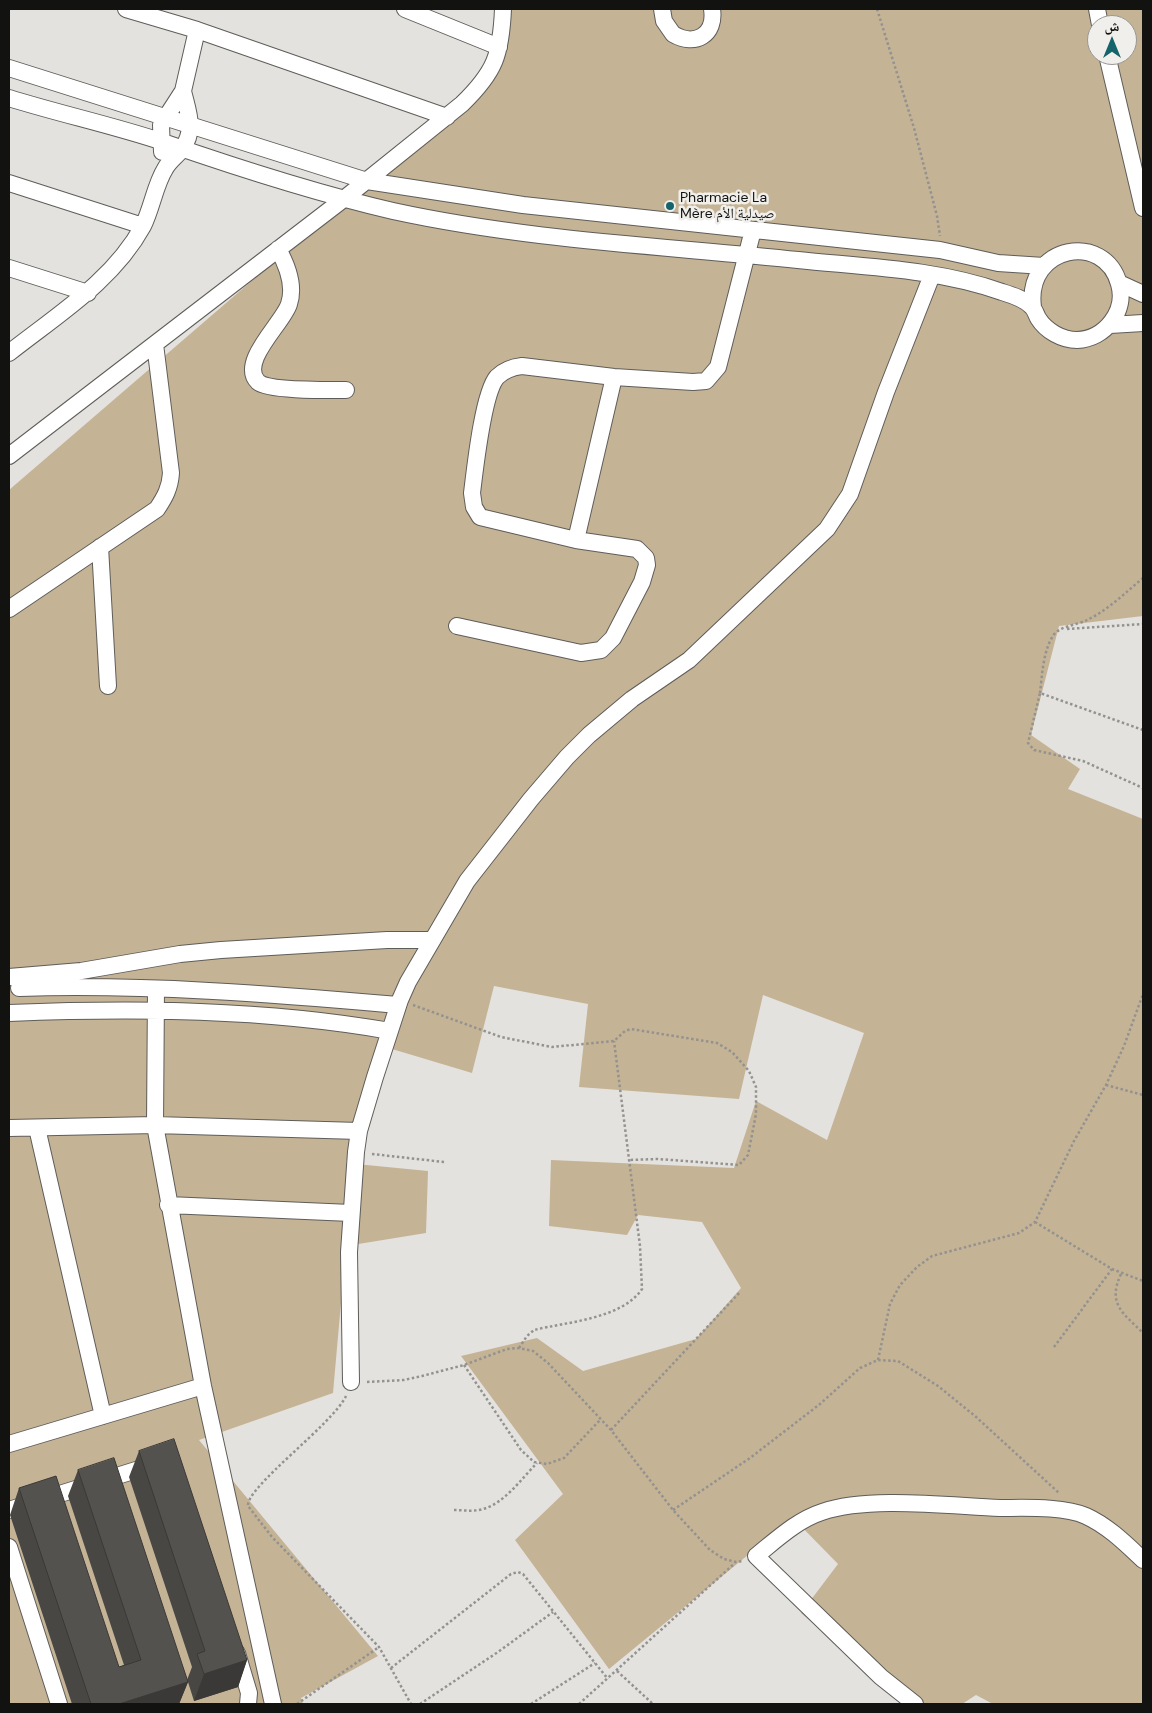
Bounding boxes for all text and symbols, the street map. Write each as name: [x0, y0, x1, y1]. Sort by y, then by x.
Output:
north arrow: [1087, 15, 1137, 65]
text: ش: [1105, 17, 1119, 35]
place label: Pharmacie La Mère صيدلية الأم: [680, 190, 774, 222]
marker: Pharmacie La Mère صيدلية الأم: [664, 200, 676, 212]

